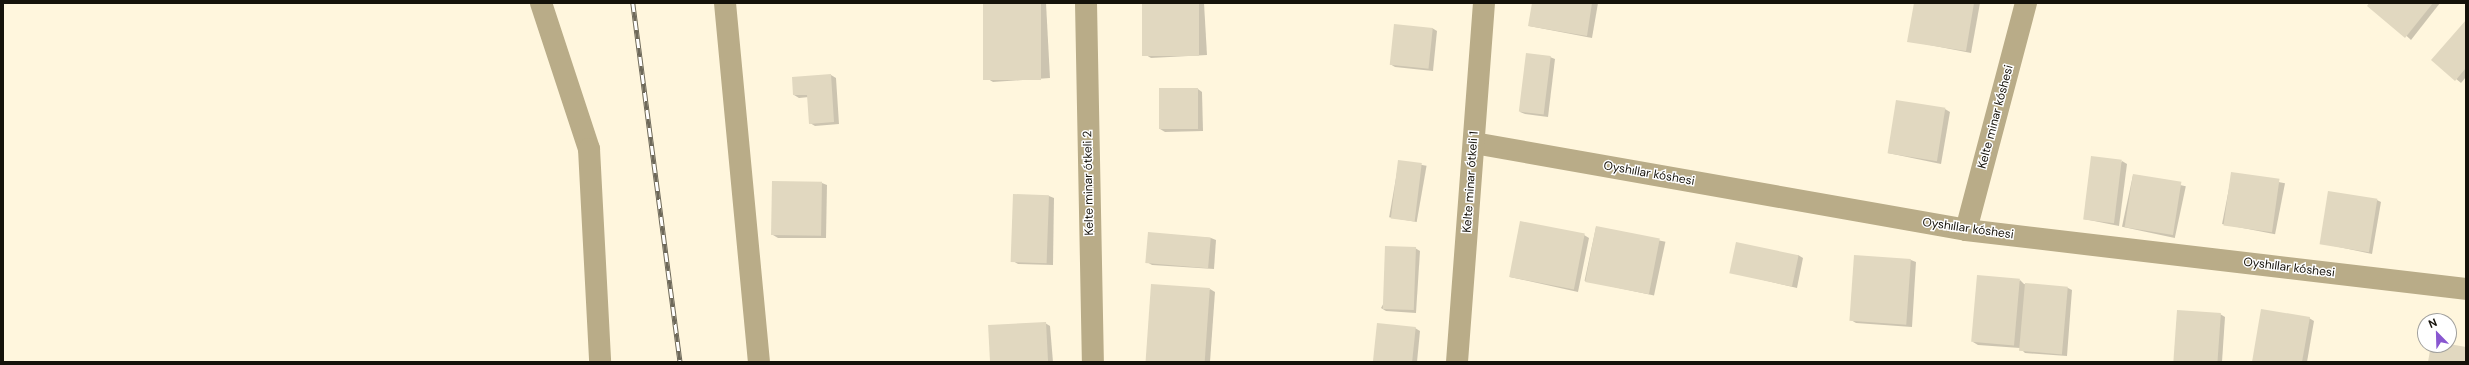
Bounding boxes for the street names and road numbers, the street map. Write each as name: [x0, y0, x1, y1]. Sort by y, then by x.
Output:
street label: Kelte minar kóshesi: [1975, 64, 2017, 170]
street label: Kelte minar ótkeli 2: [1081, 130, 1097, 236]
street label: Kelte minar ótkeli 1: [1460, 131, 1482, 233]
street label: Oyshıllar kóshesi: [1602, 159, 1696, 189]
street label: Oyshıllar kóshesi: [1921, 215, 2015, 243]
street label: Oyshıllar kóshesi: [2242, 255, 2336, 281]

